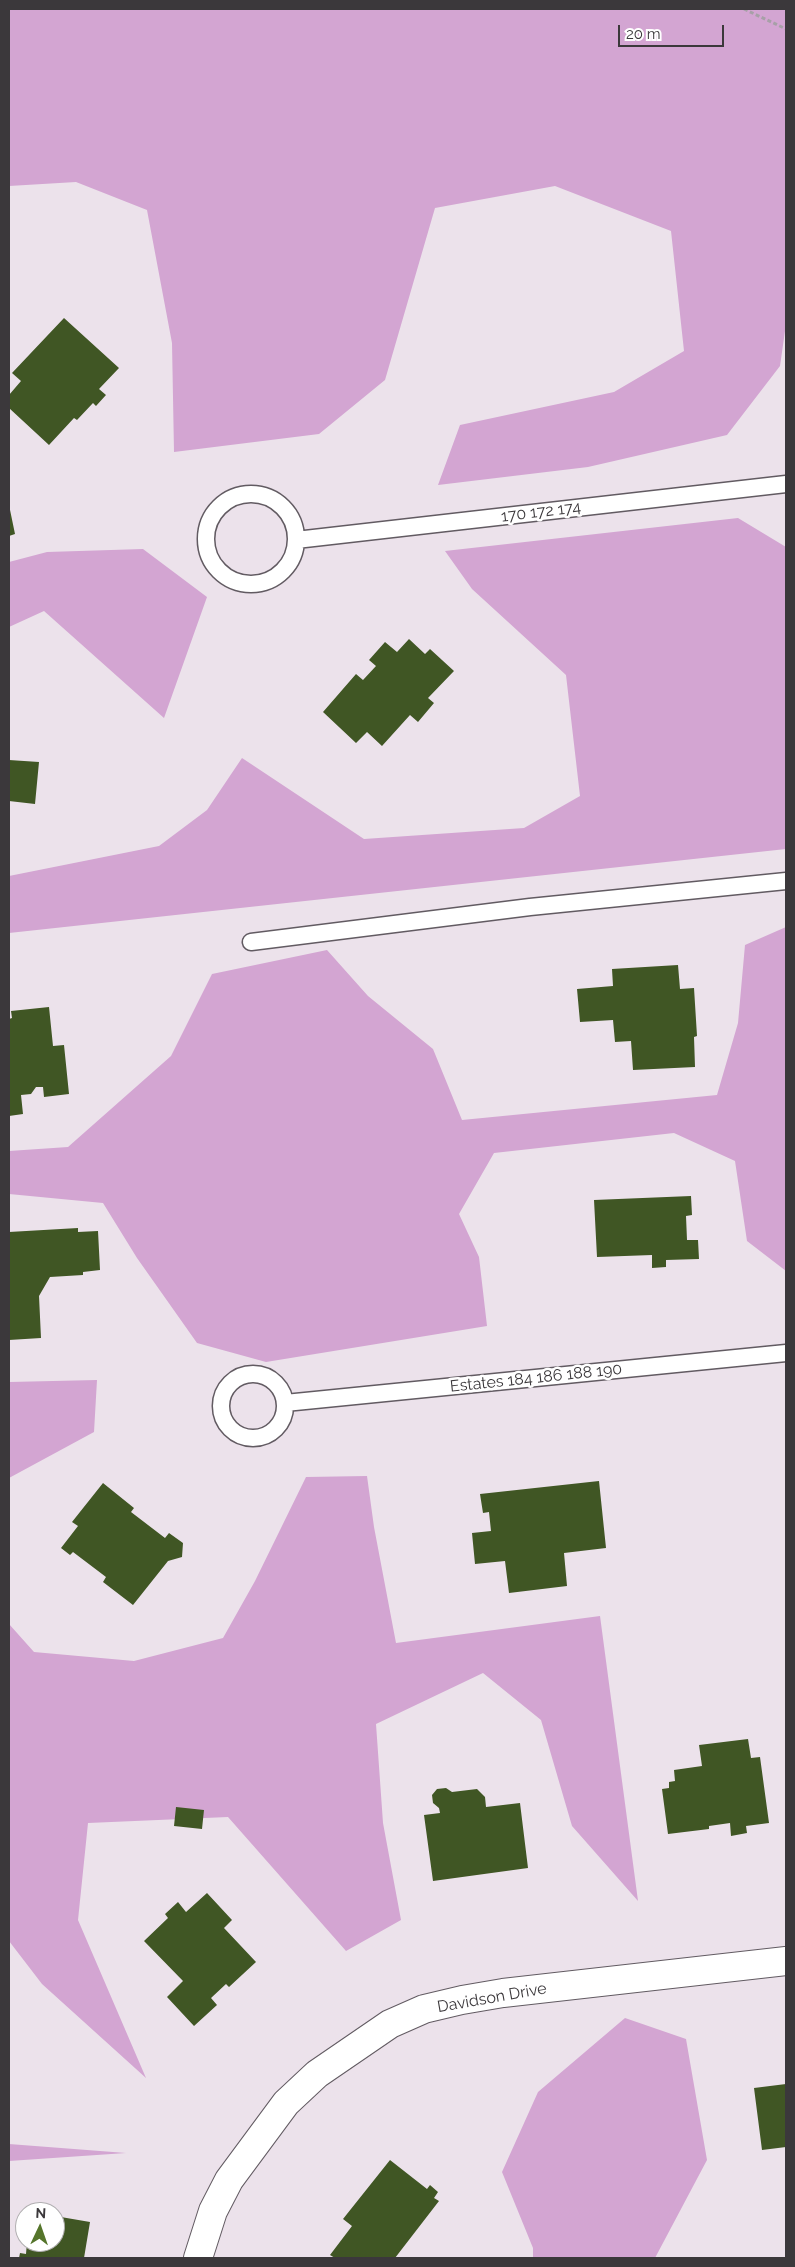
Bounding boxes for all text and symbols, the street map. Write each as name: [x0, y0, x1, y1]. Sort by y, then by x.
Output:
scale bar: [620, 15, 726, 47]
text: 20 m: [626, 25, 661, 43]
street label: 170 172 174: [500, 498, 582, 526]
street label: Estates 184 186 188 190: [449, 1359, 623, 1397]
street label: Davidson Drive: [436, 1979, 548, 2017]
north arrow: [15, 2202, 65, 2252]
text: N: [35, 2205, 46, 2221]

